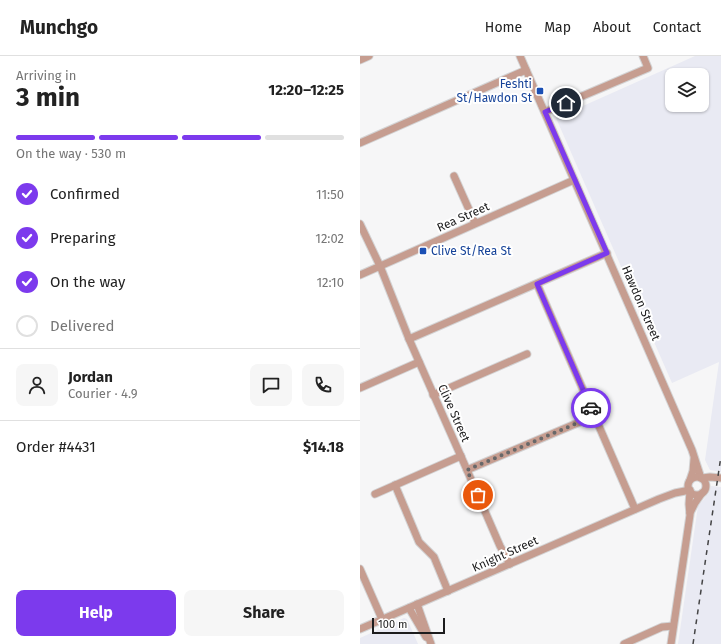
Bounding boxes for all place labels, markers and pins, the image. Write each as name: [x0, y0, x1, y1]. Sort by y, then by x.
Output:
place label: Feshti St/Hawdon St: [456, 77, 533, 105]
marker: Feshti St/Hawdon St: [535, 86, 545, 96]
pin: [549, 86, 583, 120]
place label: Clive St/Rea St: [431, 244, 512, 258]
marker: Clive St/Rea St: [418, 246, 428, 256]
pin: [461, 478, 495, 512]

